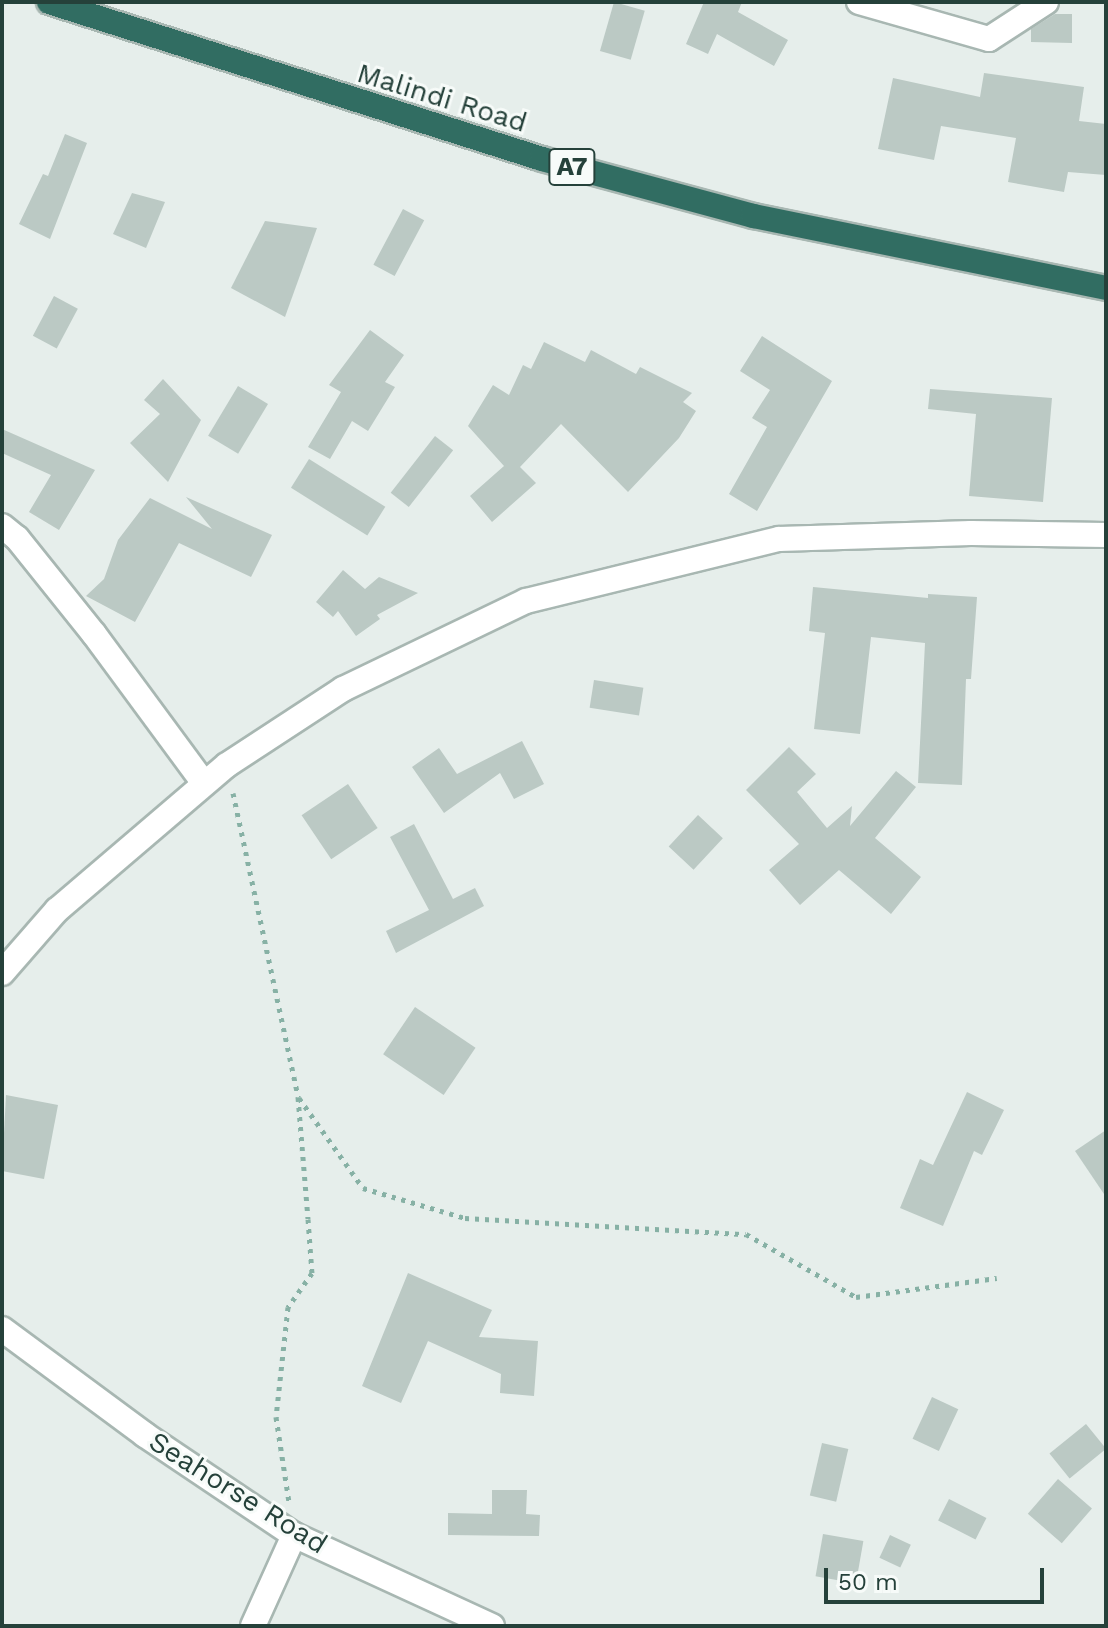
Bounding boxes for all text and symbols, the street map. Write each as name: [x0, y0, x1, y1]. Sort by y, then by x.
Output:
street label: Malindi Road: [353, 56, 531, 140]
road number: A7: [548, 145, 596, 189]
street label: Seahorse Road: [143, 1425, 333, 1561]
scale bar: [828, 1552, 1048, 1602]
text: 50 m: [838, 1568, 898, 1596]

